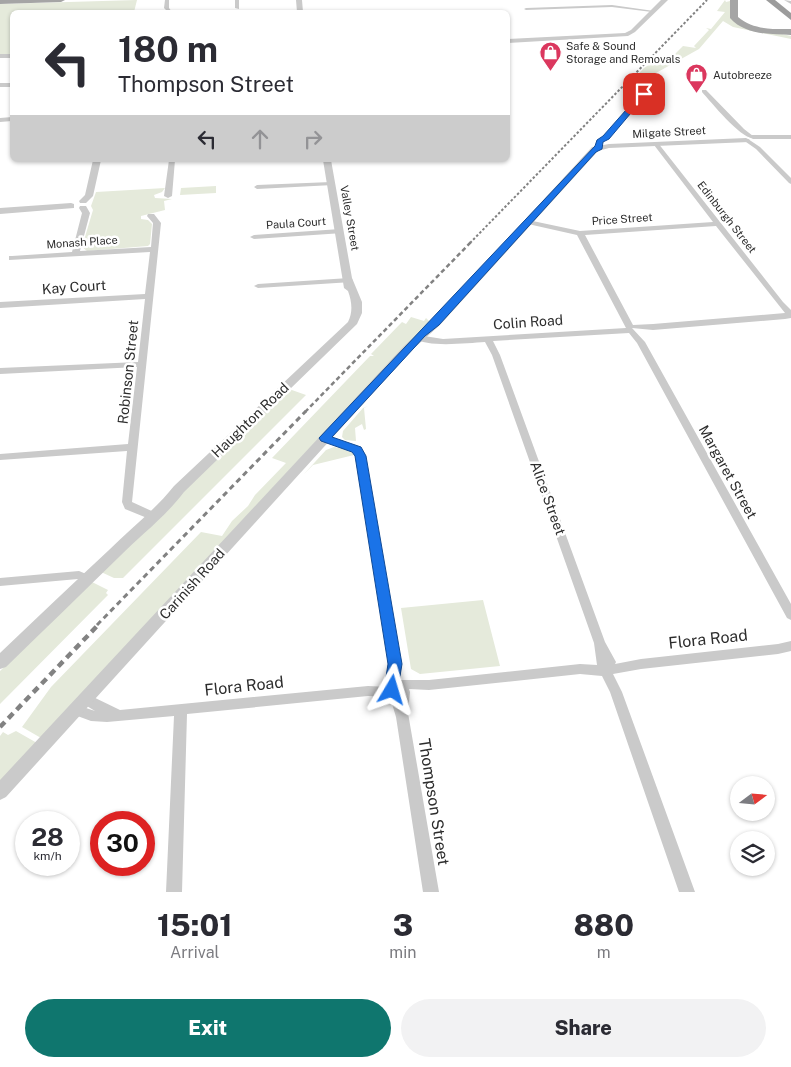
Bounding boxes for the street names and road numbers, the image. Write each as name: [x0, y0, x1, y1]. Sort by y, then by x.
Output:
street label: Milgate Street: [632, 124, 706, 140]
street label: Edinburgh Street: [695, 179, 759, 255]
street label: Valley Street: [338, 184, 362, 252]
street label: Price Street: [591, 211, 653, 227]
street label: Paula Court: [266, 215, 326, 231]
street label: Monash Place: [46, 234, 118, 250]
street label: Kay Court: [41, 277, 107, 297]
street label: Colin Road: [493, 312, 563, 332]
street label: Robinson Street: [115, 319, 141, 425]
street label: Haughton Road: [208, 379, 292, 461]
street label: Margaret Street: [696, 423, 760, 521]
street label: Alice Street: [527, 459, 569, 537]
street label: Carinish Road: [156, 545, 228, 623]
street label: Flora Road: [667, 625, 749, 653]
street label: Flora Road: [203, 672, 285, 700]
street label: Thompson Street: [415, 737, 453, 867]

